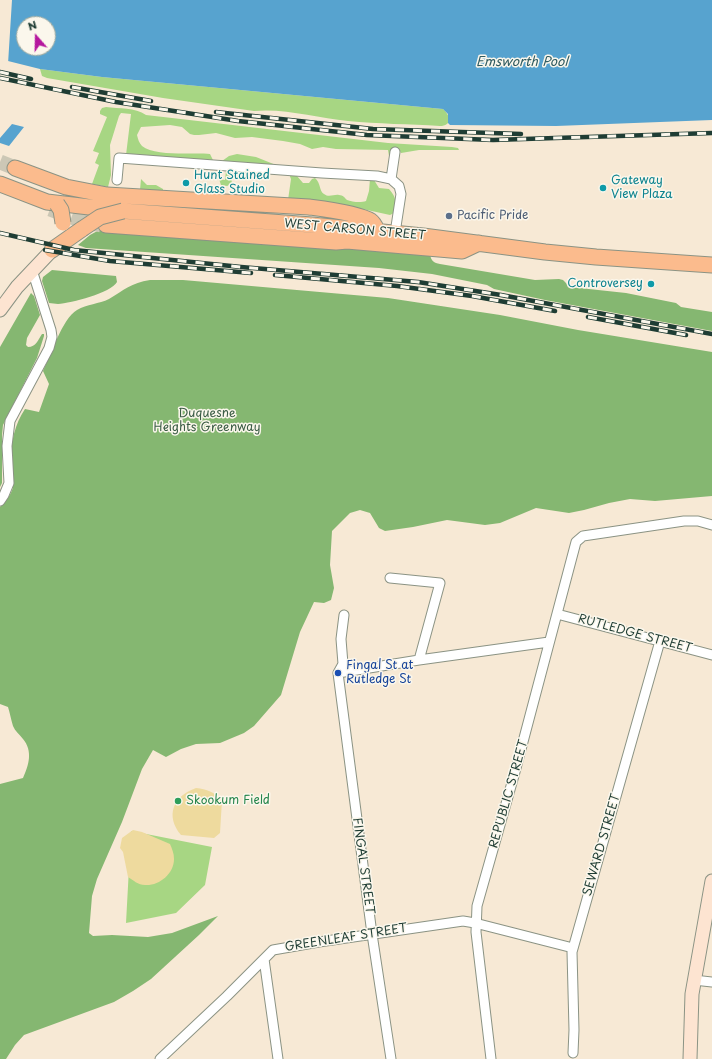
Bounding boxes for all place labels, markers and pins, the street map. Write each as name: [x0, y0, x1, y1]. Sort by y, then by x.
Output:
place label: Hunt Stained Glass Studio: [194, 169, 270, 197]
place label: Gateway View Plaza: [611, 174, 673, 202]
marker: Hunt Stained Glass Studio: [181, 178, 191, 188]
marker: Gateway View Plaza: [598, 183, 608, 193]
place label: Pacific Pride: [457, 209, 528, 223]
marker: Pacific Pride: [444, 211, 454, 221]
place label: Controversey: [567, 277, 643, 291]
marker: Controversey: [646, 279, 656, 289]
place label: Fingal St at Rutledge St: [346, 659, 413, 687]
marker: Fingal St at Rutledge St: [333, 668, 343, 678]
place label: Skookum Field: [186, 794, 270, 808]
marker: Skookum Field: [173, 796, 183, 806]

